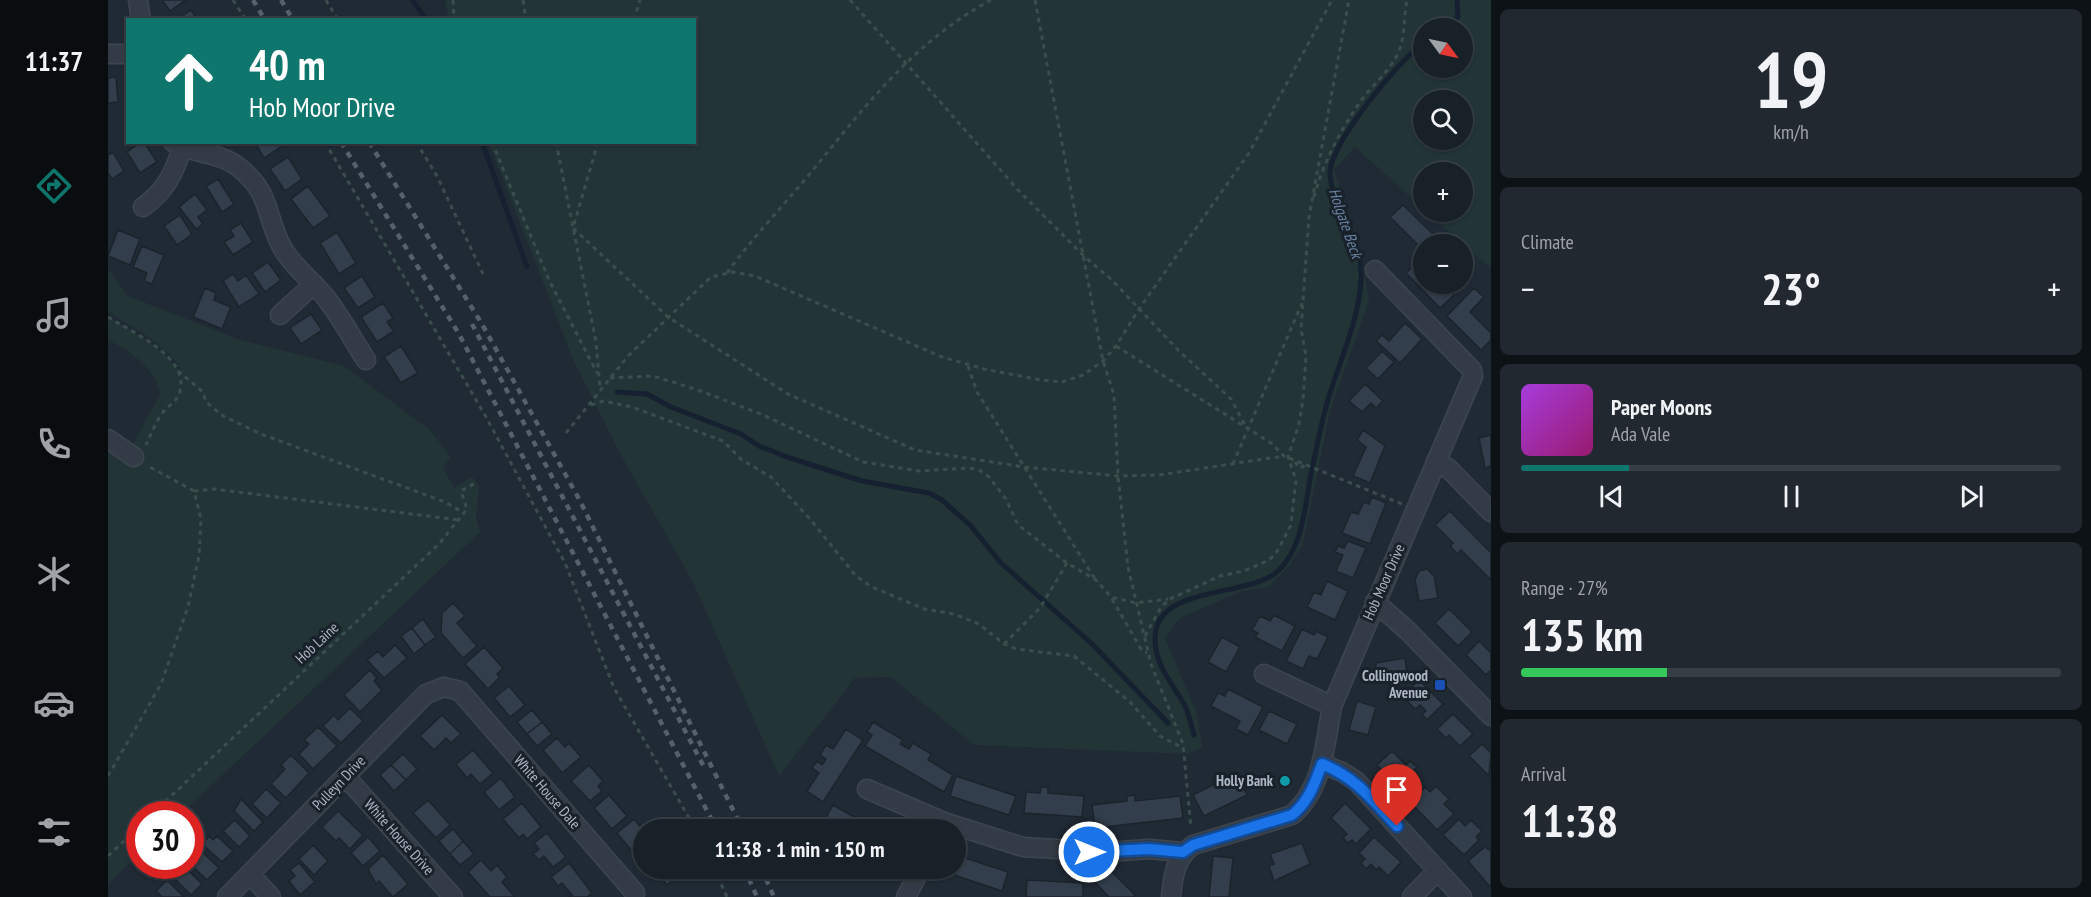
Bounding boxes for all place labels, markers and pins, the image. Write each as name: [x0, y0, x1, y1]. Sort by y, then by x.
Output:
place label: Collingwood Avenue: [1362, 666, 1428, 702]
marker: Collingwood Avenue: [1433, 678, 1447, 692]
pin: [1371, 764, 1422, 826]
place label: Holly Bank: [1216, 771, 1274, 790]
marker: Holly Bank: [1278, 774, 1292, 788]

